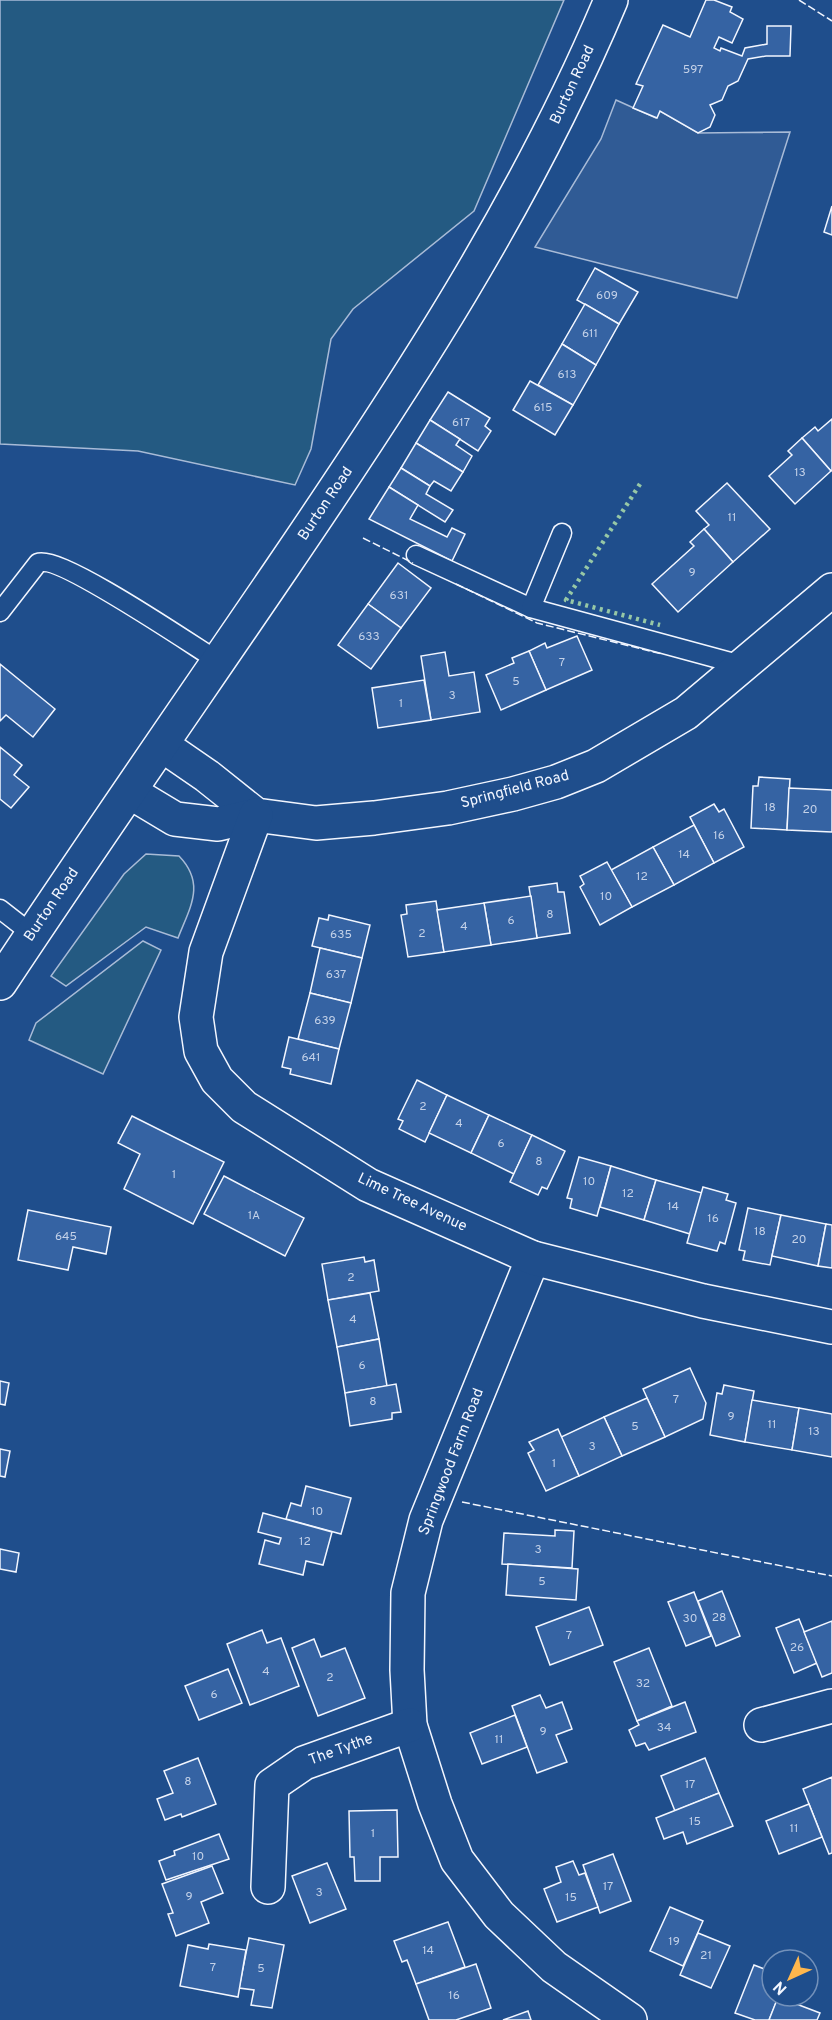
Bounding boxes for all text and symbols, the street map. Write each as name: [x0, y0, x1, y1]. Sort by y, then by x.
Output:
street label: Burton Road: [546, 42, 600, 128]
house number: 597: [683, 62, 703, 78]
house number: 609: [596, 288, 618, 304]
house number: 611: [582, 326, 598, 342]
house number: 613: [558, 367, 576, 383]
house number: 615: [533, 400, 553, 416]
house number: 617: [452, 415, 470, 431]
street label: Burton Road: [294, 463, 358, 545]
house number: 13: [794, 465, 806, 481]
house number: 11: [728, 510, 736, 526]
house number: 9: [688, 565, 696, 581]
house number: 631: [390, 588, 408, 604]
house number: 633: [358, 629, 380, 645]
house number: 7: [559, 655, 565, 671]
house number: 5: [512, 674, 520, 690]
house number: 3: [448, 688, 456, 704]
house number: 1: [399, 696, 403, 712]
street label: Springfield Road: [459, 766, 571, 814]
house number: 18: [764, 800, 776, 816]
house number: 20: [802, 802, 818, 818]
house number: 16: [713, 828, 725, 844]
house number: 14: [678, 847, 690, 863]
street label: Burton Road: [20, 864, 84, 946]
house number: 12: [636, 869, 648, 885]
house number: 10: [600, 889, 612, 905]
house number: 8: [546, 907, 554, 923]
house number: 6: [507, 913, 515, 929]
house number: 4: [460, 919, 468, 935]
house number: 2: [418, 926, 426, 942]
house number: 635: [330, 927, 352, 943]
house number: 637: [326, 967, 346, 983]
house number: 639: [314, 1013, 336, 1029]
house number: 641: [301, 1050, 321, 1066]
house number: 2: [419, 1099, 427, 1115]
house number: 4: [455, 1116, 463, 1132]
house number: 6: [497, 1136, 505, 1152]
house number: 8: [535, 1154, 543, 1170]
house number: 1: [172, 1167, 176, 1183]
street label: Lime Tree Avenue: [354, 1169, 470, 1237]
house number: 10: [583, 1174, 595, 1190]
house number: 12: [622, 1186, 634, 1202]
house number: 14: [667, 1199, 679, 1215]
house number: 1A: [248, 1208, 260, 1224]
house number: 16: [707, 1211, 719, 1227]
house number: 18: [754, 1224, 766, 1240]
house number: 645: [55, 1229, 77, 1245]
house number: 20: [791, 1232, 807, 1248]
house number: 2: [347, 1270, 355, 1286]
house number: 4: [349, 1312, 357, 1328]
house number: 6: [358, 1358, 366, 1374]
street label: Springwood Farm Road: [415, 1386, 489, 1538]
house number: 7: [673, 1392, 679, 1408]
house number: 8: [369, 1394, 377, 1410]
house number: 9: [727, 1409, 735, 1425]
house number: 11: [768, 1417, 776, 1433]
house number: 5: [631, 1419, 639, 1435]
house number: 13: [808, 1424, 820, 1440]
house number: 3: [588, 1439, 596, 1455]
house number: 1: [552, 1456, 556, 1472]
house number: 10: [311, 1504, 323, 1520]
house number: 12: [299, 1534, 311, 1550]
house number: 3: [534, 1542, 542, 1558]
house number: 5: [538, 1574, 546, 1590]
house number: 28: [712, 1610, 726, 1626]
house number: 30: [683, 1611, 697, 1627]
house number: 7: [566, 1628, 572, 1644]
house number: 26: [790, 1640, 804, 1656]
house number: 4: [262, 1664, 270, 1680]
house number: 2: [326, 1670, 334, 1686]
house number: 32: [636, 1676, 650, 1692]
house number: 6: [210, 1687, 218, 1703]
house number: 34: [657, 1720, 671, 1736]
house number: 9: [539, 1724, 547, 1740]
street label: The Tythe: [306, 1730, 376, 1770]
house number: 11: [495, 1732, 503, 1748]
house number: 8: [184, 1774, 192, 1790]
house number: 17: [685, 1777, 695, 1793]
house number: 15: [689, 1814, 701, 1830]
house number: 11: [790, 1821, 798, 1837]
house number: 1: [371, 1826, 375, 1842]
house number: 10: [192, 1849, 204, 1865]
house number: 17: [603, 1879, 613, 1895]
house number: 3: [315, 1885, 323, 1901]
house number: 9: [185, 1889, 193, 1905]
house number: 15: [565, 1890, 577, 1906]
house number: 19: [668, 1934, 680, 1950]
house number: 14: [422, 1943, 434, 1959]
house number: 21: [700, 1948, 712, 1964]
north arrow: [760, 1948, 820, 2008]
house number: 7: [210, 1960, 216, 1976]
house number: 5: [257, 1961, 265, 1977]
text: N: [770, 1976, 792, 1998]
house number: 16: [448, 1988, 460, 2004]

